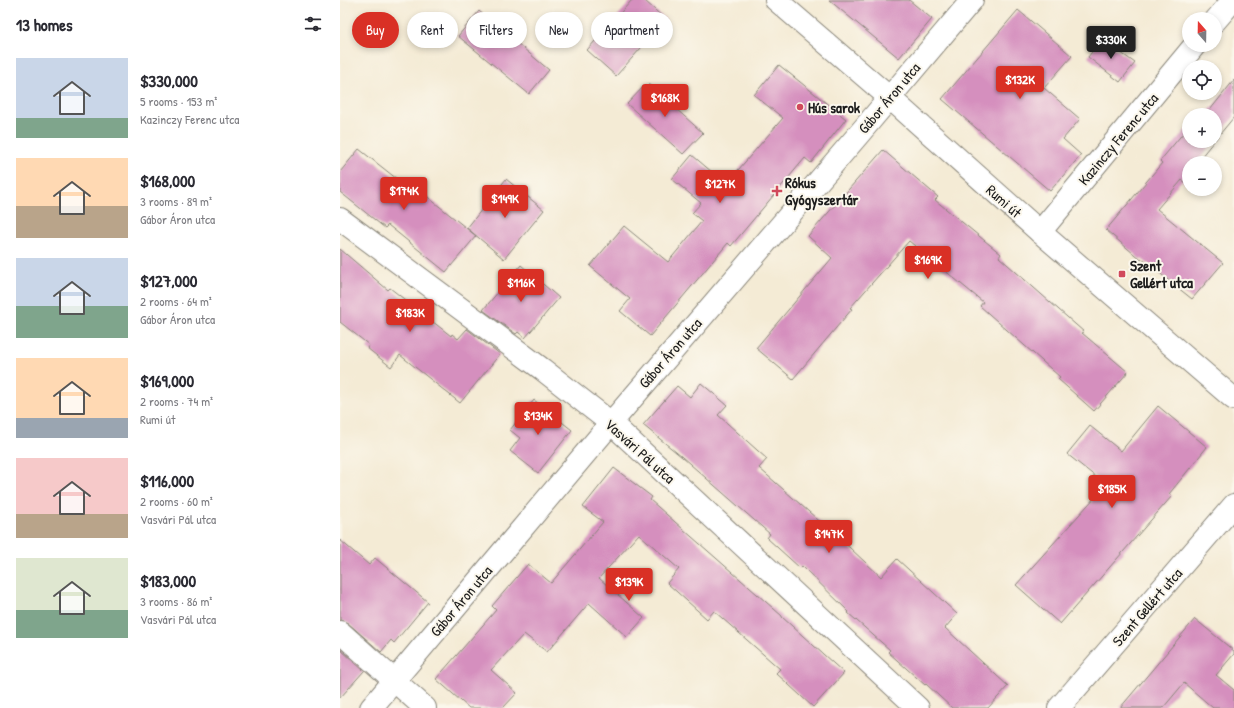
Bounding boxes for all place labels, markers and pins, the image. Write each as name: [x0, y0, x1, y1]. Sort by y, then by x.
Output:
pin: $330K: [1083, 26, 1139, 60]
pin: $132K: [992, 66, 1048, 100]
pin: $168K: [637, 84, 693, 118]
place label: Hús sarok: [808, 97, 861, 118]
marker: Hús sarok: [795, 102, 805, 112]
pin: $127K: [692, 170, 748, 204]
place label: Rókus Gyógyszertár: [785, 172, 859, 211]
pin: $174K: [376, 177, 432, 211]
pin: $149K: [477, 185, 533, 219]
marker: Rókus Gyógyszertár: [772, 186, 782, 196]
pin: $169K: [900, 246, 956, 280]
place label: Szent Gellért utca: [1130, 255, 1193, 293]
pin: $116K: [493, 269, 549, 303]
marker: Szent Gellért utca: [1117, 269, 1127, 279]
pin: $183K: [382, 299, 438, 333]
pin: $134K: [510, 402, 566, 436]
pin: $185K: [1084, 475, 1140, 509]
pin: $147K: [801, 520, 857, 554]
pin: $139K: [601, 568, 657, 602]

